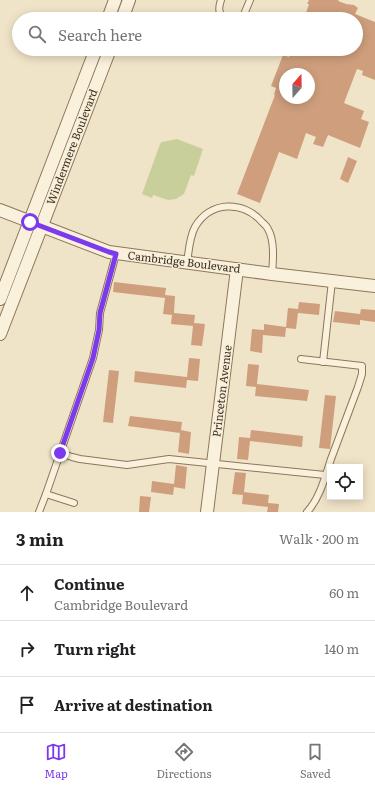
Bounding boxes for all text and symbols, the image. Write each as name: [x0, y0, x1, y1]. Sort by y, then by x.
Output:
search box: [12, 12, 363, 56]
icon: search: [26, 23, 48, 45]
text: Search here: [58, 23, 142, 46]
north arrow: [279, 68, 315, 104]
street label: Windermere Boulevard: [42, 86, 101, 207]
route start: [21, 213, 39, 231]
street label: Cambridge Boulevard: [127, 246, 242, 276]
street label: Princeton Avenue: [207, 344, 235, 438]
route end: [51, 444, 69, 462]
map controls: [327, 464, 363, 500]
button: locate: [327, 464, 363, 500]
text: 3 min: [16, 526, 64, 551]
text: Walk · 200 m: [279, 529, 359, 548]
text: Continue: [54, 572, 124, 595]
icon: ahead: [16, 582, 38, 604]
text: 60 m: [329, 583, 359, 602]
text: Cambridge Boulevard: [54, 595, 188, 614]
text: Turn right: [54, 637, 136, 660]
icon: right: [16, 638, 38, 660]
text: 140 m: [324, 639, 359, 658]
text: Arrive at destination: [54, 693, 213, 716]
icon: arrive: [16, 694, 38, 716]
tab: Map: [44, 741, 68, 781]
tab: Directions: [156, 741, 211, 781]
tab: Saved: [300, 741, 331, 781]

